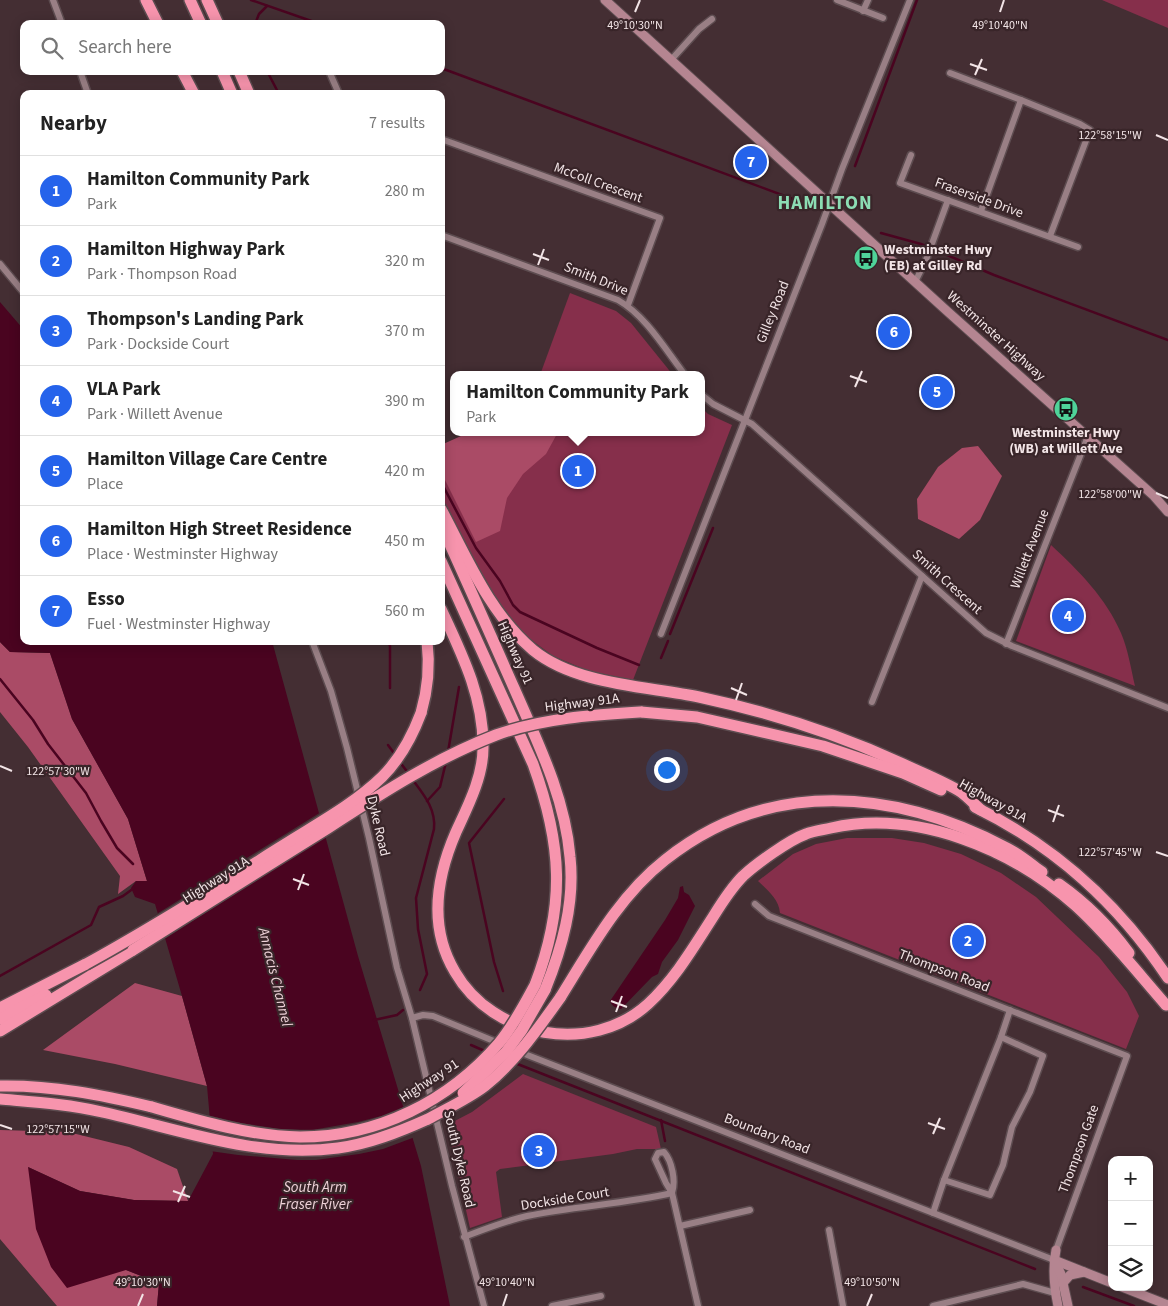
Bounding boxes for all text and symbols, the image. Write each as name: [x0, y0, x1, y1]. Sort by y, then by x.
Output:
text: 49°10'30"N: [607, 17, 663, 34]
text: 49°10'40"N: [972, 17, 1028, 34]
search box: [20, 20, 445, 75]
icon: search: [38, 34, 66, 62]
text: Search here: [78, 34, 172, 61]
text: Nearby: [40, 108, 107, 138]
text: 7 results: [369, 112, 425, 134]
text: 122°58'15"W: [1078, 127, 1142, 144]
pin: 7: [735, 143, 767, 181]
street label: McColl Crescent: [551, 158, 645, 208]
text: Hamilton Community Park: [87, 166, 310, 193]
street label: Fraserside Drive: [932, 173, 1026, 223]
text: 1: [52, 180, 60, 202]
text: 280 m: [385, 180, 425, 202]
district label: HAMILTON: [777, 190, 873, 217]
text: Park: [87, 193, 117, 215]
text: Hamilton Highway Park: [87, 236, 285, 263]
place label: Westminster Hwy (EB) at Gilley Rd: [884, 240, 993, 276]
bus stop icon: Westminster Hwy (EB) at Gilley Rd: [853, 245, 879, 271]
text: 2: [52, 250, 60, 272]
text: 320 m: [385, 250, 425, 272]
street label: Smith Drive: [561, 257, 631, 301]
text: Park · Thompson Road: [87, 263, 237, 285]
street label: Gilley Road: [751, 278, 795, 346]
street label: Westminster Highway: [942, 286, 1050, 386]
text: Thompson's Landing Park: [87, 306, 304, 333]
pin: 6: [878, 313, 910, 351]
text: 3: [52, 320, 60, 342]
text: 370 m: [385, 320, 425, 342]
text: Park · Dockside Court: [87, 333, 229, 355]
popup: [450, 371, 705, 436]
pin: 5: [921, 373, 953, 411]
text: VLA Park: [87, 376, 161, 403]
text: Hamilton Community Park: [466, 379, 689, 406]
text: 4: [52, 390, 60, 412]
text: 390 m: [385, 390, 425, 412]
bus stop icon: Westminster Hwy (WB) at Willett Ave: [1053, 396, 1079, 422]
text: Park · Willett Avenue: [87, 403, 223, 425]
text: Park: [466, 406, 496, 428]
place label: Westminster Hwy (WB) at Willett Ave: [1009, 423, 1123, 459]
text: Hamilton Village Care Centre: [87, 446, 327, 473]
pin: 1: [562, 452, 594, 490]
text: 5: [52, 460, 60, 482]
text: 420 m: [385, 460, 425, 482]
text: Place: [87, 473, 123, 495]
text: 122°58'00"W: [1078, 486, 1142, 503]
street label: Willett Avenue: [1006, 506, 1054, 592]
text: Hamilton High Street Residence: [87, 516, 352, 543]
text: 6: [52, 530, 60, 552]
text: 450 m: [385, 530, 425, 552]
text: Place · Westminster Highway: [87, 543, 278, 565]
street label: Smith Crescent: [907, 545, 987, 619]
text: Esso: [87, 586, 125, 613]
pin: 4: [1052, 597, 1084, 635]
text: 7: [52, 600, 60, 622]
text: 560 m: [385, 600, 425, 622]
text: Fuel · Westminster Highway: [87, 613, 270, 635]
street label: Highway 91: [492, 618, 538, 688]
street label: Highway 91A: [544, 688, 621, 718]
your location: [654, 757, 680, 783]
text: 122°57'30"W: [26, 763, 90, 780]
street label: Highway 91A: [955, 774, 1031, 828]
street label: Dyke Road: [361, 794, 395, 858]
text: 122°57'45"W: [1078, 844, 1142, 861]
street label: Highway 91A: [179, 851, 253, 908]
pin: 2: [952, 922, 984, 960]
water label: Annacis Channel: [252, 924, 298, 1029]
street label: Thompson Road: [896, 944, 992, 998]
street label: Highway 91: [395, 1054, 463, 1108]
street label: Thompson Gate: [1054, 1102, 1104, 1196]
street label: South Dyke Road: [438, 1108, 480, 1210]
street label: Boundary Road: [721, 1108, 813, 1160]
text: 122°57'15"W: [26, 1121, 90, 1138]
pin: 3: [523, 1132, 555, 1170]
map controls: [1108, 1156, 1153, 1291]
button: +: [1108, 1156, 1153, 1201]
water label: South Arm Fraser River: [279, 1177, 352, 1215]
street label: Dockside Court: [519, 1182, 611, 1216]
button: −: [1108, 1201, 1153, 1246]
button: layers: [1108, 1246, 1153, 1291]
text: 49°10'30"N: [115, 1274, 171, 1291]
text: 49°10'40"N: [479, 1274, 535, 1291]
text: 49°10'50"N: [844, 1274, 900, 1291]

